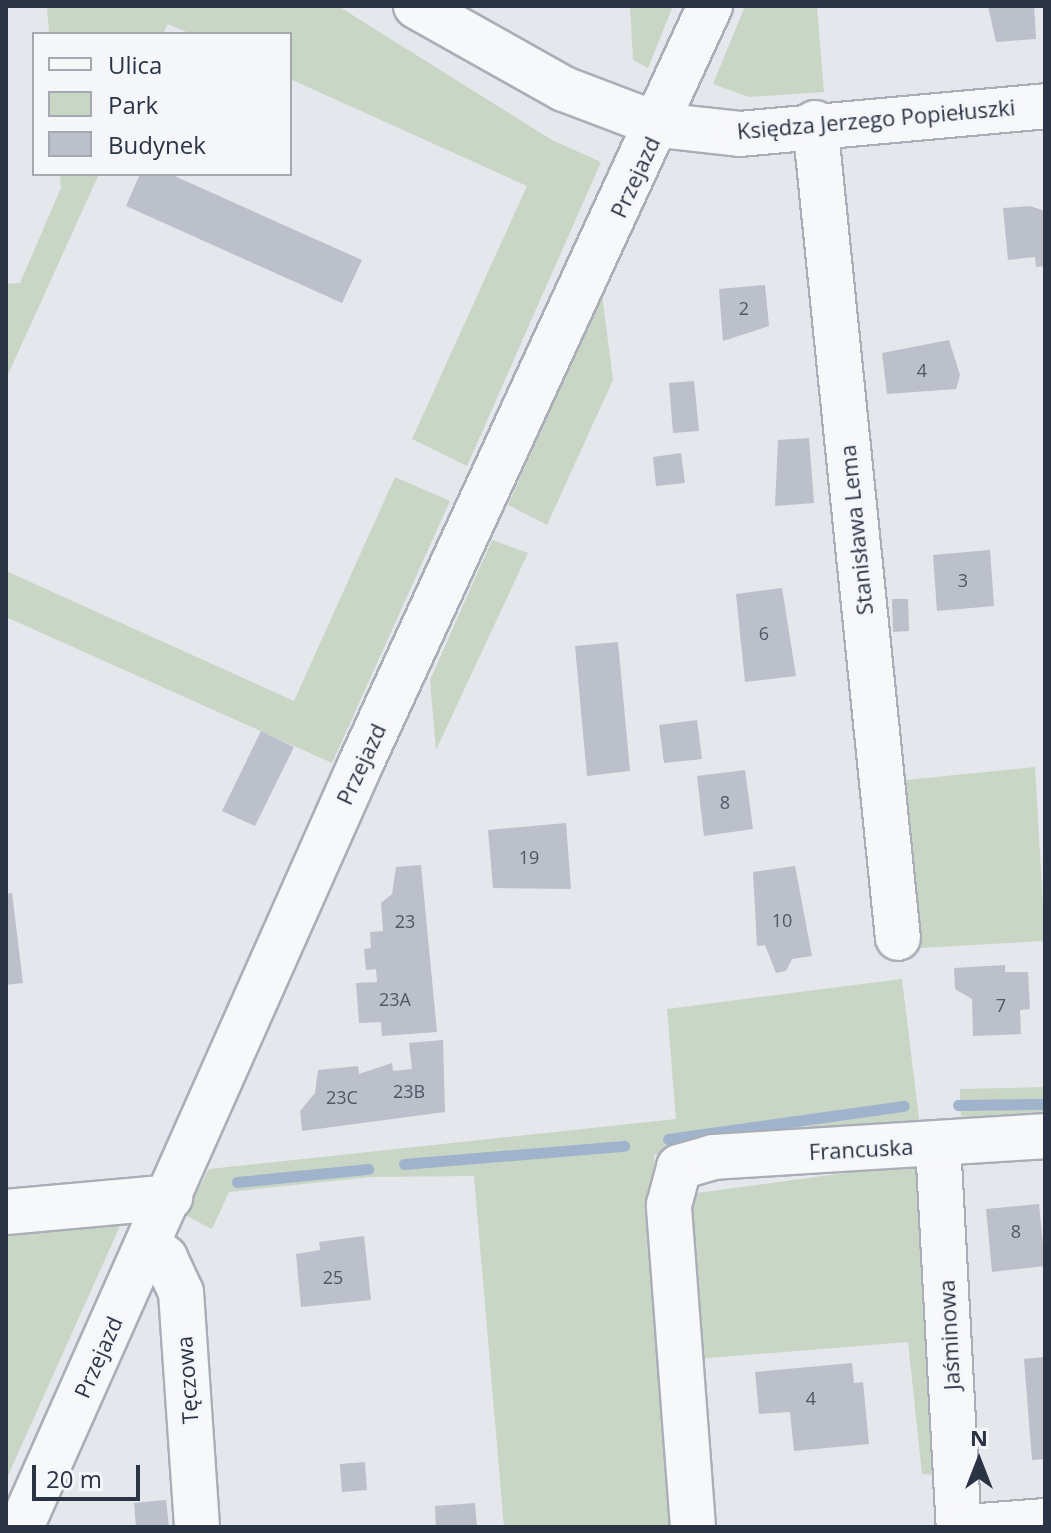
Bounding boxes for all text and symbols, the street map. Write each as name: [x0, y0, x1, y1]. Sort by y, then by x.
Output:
legend: [32, 32, 292, 176]
text: Ulica: [108, 48, 162, 81]
text: Park: [108, 88, 158, 121]
street label: Księdza Jerzego Popiełuszki: [736, 94, 1016, 144]
text: Budynek: [108, 128, 206, 161]
street label: Przejazd: [605, 132, 665, 222]
house number: 2: [739, 297, 749, 319]
house number: 4: [917, 359, 927, 381]
street label: Stanisława Lema: [834, 444, 878, 616]
house number: 3: [958, 569, 968, 591]
house number: 6: [759, 622, 769, 644]
street label: Przejazd: [331, 719, 391, 809]
house number: 8: [720, 791, 730, 813]
house number: 19: [519, 846, 539, 868]
house number: 10: [772, 909, 792, 931]
house number: 23: [395, 910, 415, 932]
house number: 23A: [379, 988, 411, 1010]
house number: 7: [996, 994, 1006, 1016]
house number: 23B: [393, 1080, 425, 1102]
house number: 23C: [326, 1086, 358, 1108]
street label: Francuska: [808, 1133, 914, 1165]
house number: 8: [1011, 1220, 1021, 1242]
house number: 25: [323, 1266, 343, 1288]
street label: Jaśminowa: [933, 1279, 965, 1391]
street label: Przejazd: [68, 1312, 128, 1402]
street label: Tęczowa: [171, 1335, 203, 1425]
house number: 4: [806, 1387, 816, 1409]
north arrow: [939, 1421, 1019, 1501]
text: N: [970, 1422, 988, 1452]
scale bar: [36, 1449, 144, 1499]
text: 20 m: [46, 1462, 102, 1495]

